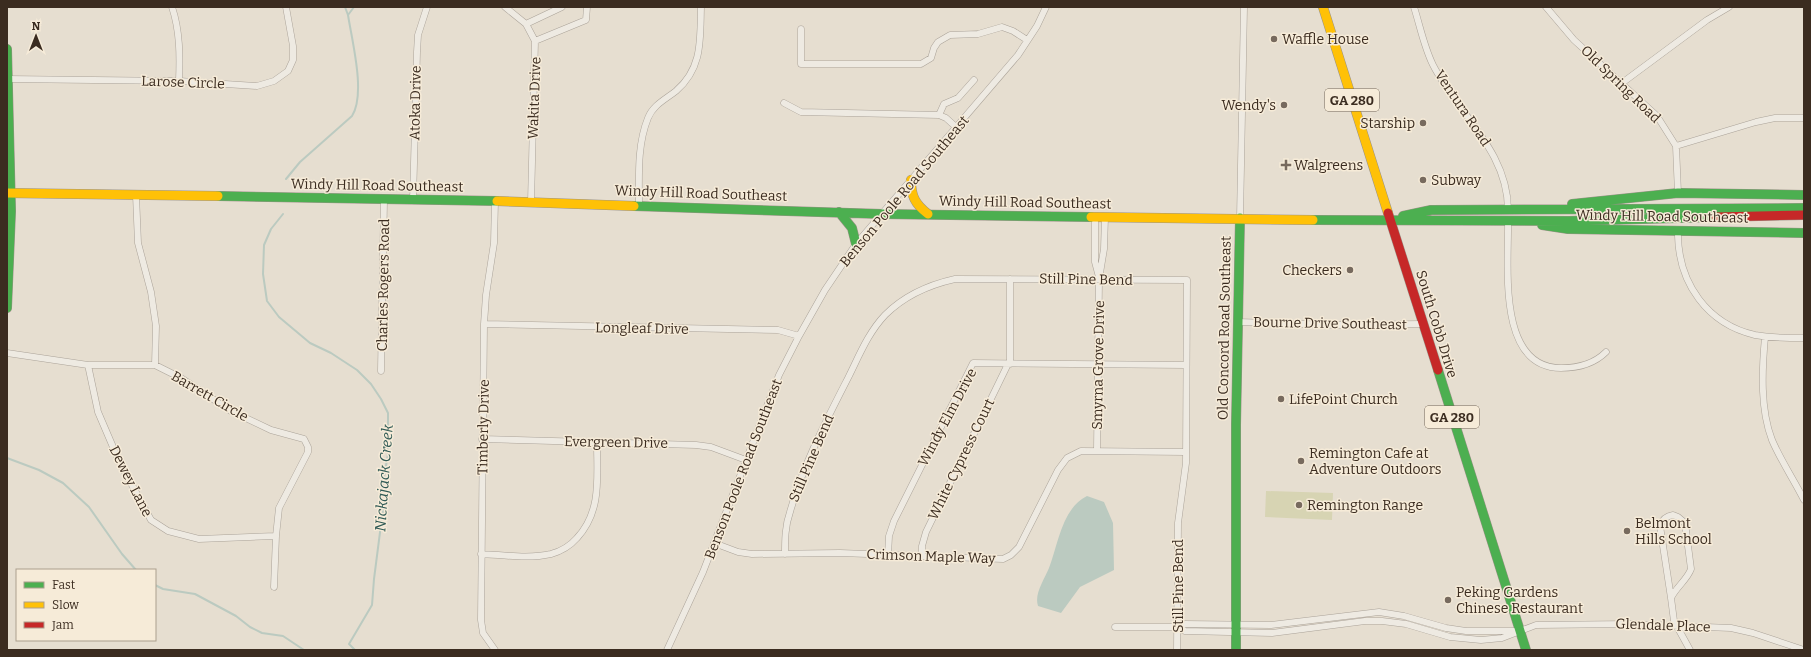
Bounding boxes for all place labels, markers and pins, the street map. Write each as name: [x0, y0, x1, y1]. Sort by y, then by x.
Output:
place label: Waffle House: [1282, 31, 1369, 48]
marker: Waffle House: [1269, 34, 1279, 44]
place label: Wendy's: [1221, 97, 1276, 114]
marker: Wendy's: [1279, 100, 1289, 110]
place label: Starship: [1360, 115, 1415, 132]
marker: Starship: [1418, 118, 1428, 128]
place label: Walgreens: [1294, 157, 1363, 174]
marker: Walgreens: [1281, 160, 1291, 170]
place label: Subway: [1431, 172, 1482, 189]
marker: Subway: [1418, 175, 1428, 185]
place label: Checkers: [1282, 262, 1342, 279]
marker: Checkers: [1345, 265, 1355, 275]
place label: LifePoint Church: [1289, 391, 1398, 408]
marker: LifePoint Church: [1276, 394, 1286, 404]
place label: Remington Cafe at Adventure Outdoors: [1309, 445, 1441, 478]
marker: Remington Cafe at Adventure Outdoors: [1296, 456, 1306, 466]
place label: Remington Range: [1307, 497, 1423, 514]
marker: Remington Range: [1294, 500, 1304, 510]
place label: Belmont Hills School: [1635, 515, 1712, 548]
marker: Belmont Hills School: [1622, 526, 1632, 536]
place label: Peking Gardens Chinese Restaurant: [1456, 584, 1583, 617]
marker: Peking Gardens Chinese Restaurant: [1443, 595, 1453, 605]

